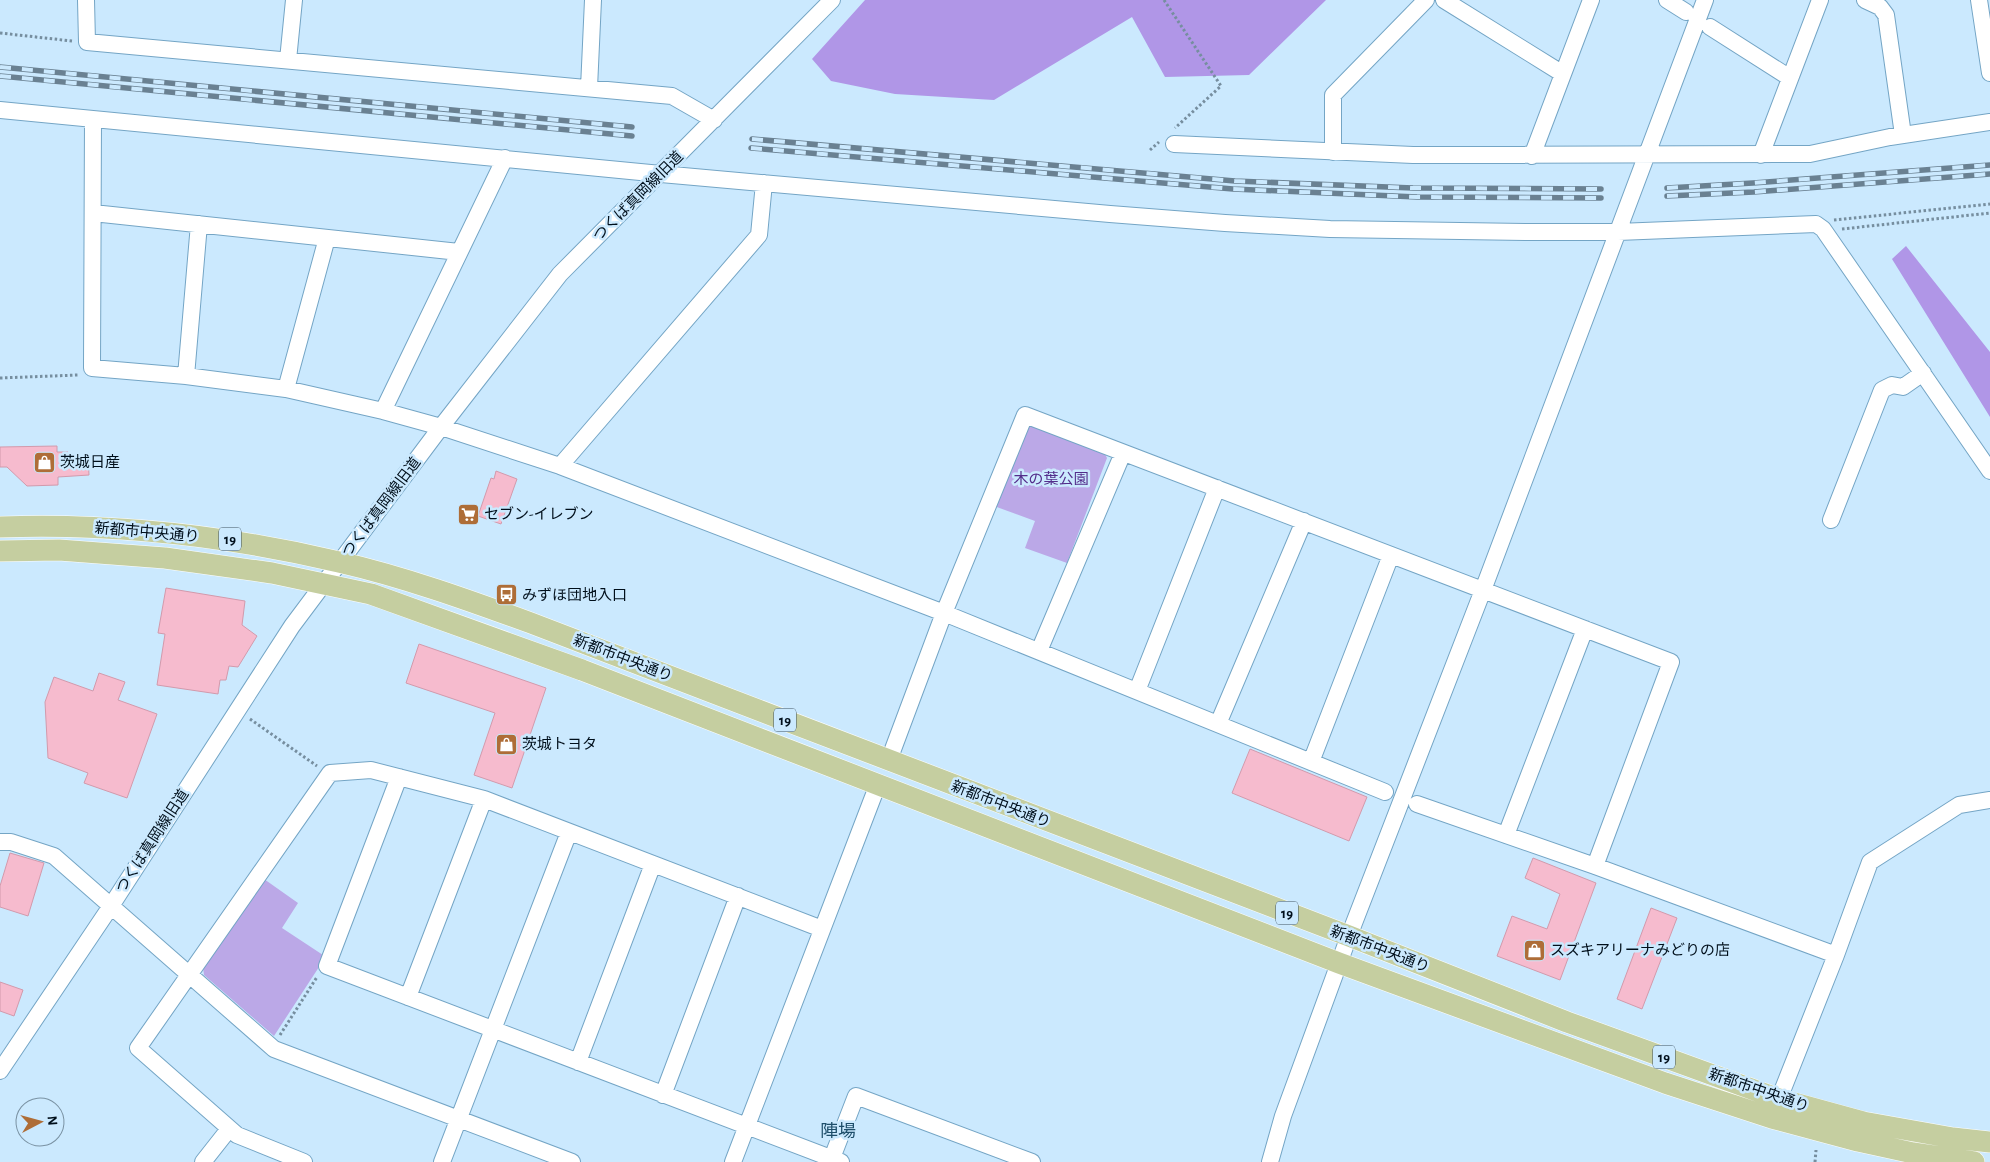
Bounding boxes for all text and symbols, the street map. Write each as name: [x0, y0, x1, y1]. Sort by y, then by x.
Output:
street label: つくば真岡線旧道: [590, 148, 686, 244]
shop icon: 茨城日産: [32, 450, 56, 474]
place label: 茨城日産: [60, 454, 120, 470]
street label: つくば真岡線旧道: [338, 454, 424, 560]
park label: 木の葉公園: [1013, 471, 1089, 487]
supermarket icon: セブン-イレブン: [456, 502, 480, 526]
place label: セブン-イレブン: [484, 506, 594, 522]
street label: 新都市中央通り: [94, 519, 200, 545]
road number: 19: [219, 528, 241, 550]
bus stop icon: みずほ団地入口: [494, 583, 518, 607]
place label: みずほ団地入口: [522, 587, 627, 603]
street label: 新都市中央通り: [571, 632, 675, 684]
road number: 19: [774, 708, 796, 732]
shop icon: 茨城トヨタ: [494, 732, 518, 756]
place label: 茨城トヨタ: [522, 736, 597, 752]
street label: 新都市中央通り: [949, 778, 1053, 830]
street label: つくば真岡線旧道: [113, 786, 191, 896]
road number: 19: [1276, 901, 1298, 924]
street label: 新都市中央通り: [1328, 923, 1432, 975]
shop icon: スズキアリーナみどりの店: [1522, 938, 1546, 962]
place label: スズキアリーナみどりの店: [1550, 942, 1730, 958]
road number: 19: [1653, 1046, 1675, 1068]
street label: 新都市中央通り: [1707, 1065, 1811, 1115]
north arrow: [15, 1097, 65, 1147]
text: N: [44, 1115, 59, 1126]
district label: 陣場: [820, 1122, 856, 1141]

